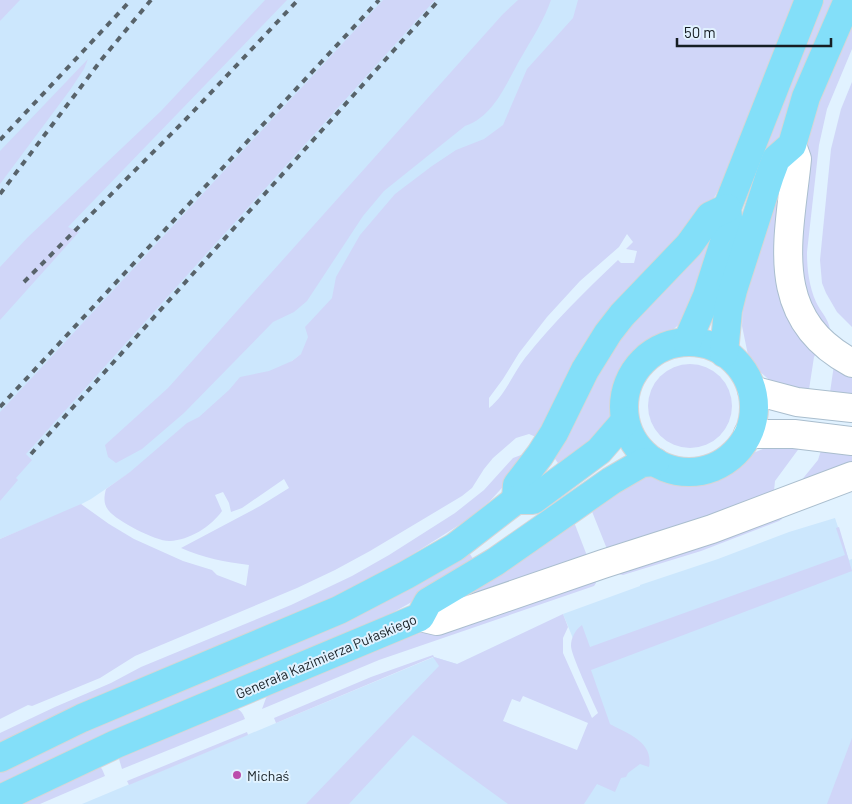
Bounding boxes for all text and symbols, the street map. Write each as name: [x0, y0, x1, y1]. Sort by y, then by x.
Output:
scale bar: [677, 15, 831, 47]
text: 50 m: [684, 23, 716, 41]
street label: Generała Kazimierza Pułaskiego: [233, 610, 419, 702]
place label: Michaś: [247, 767, 290, 784]
marker: Michaś: [231, 769, 243, 781]

